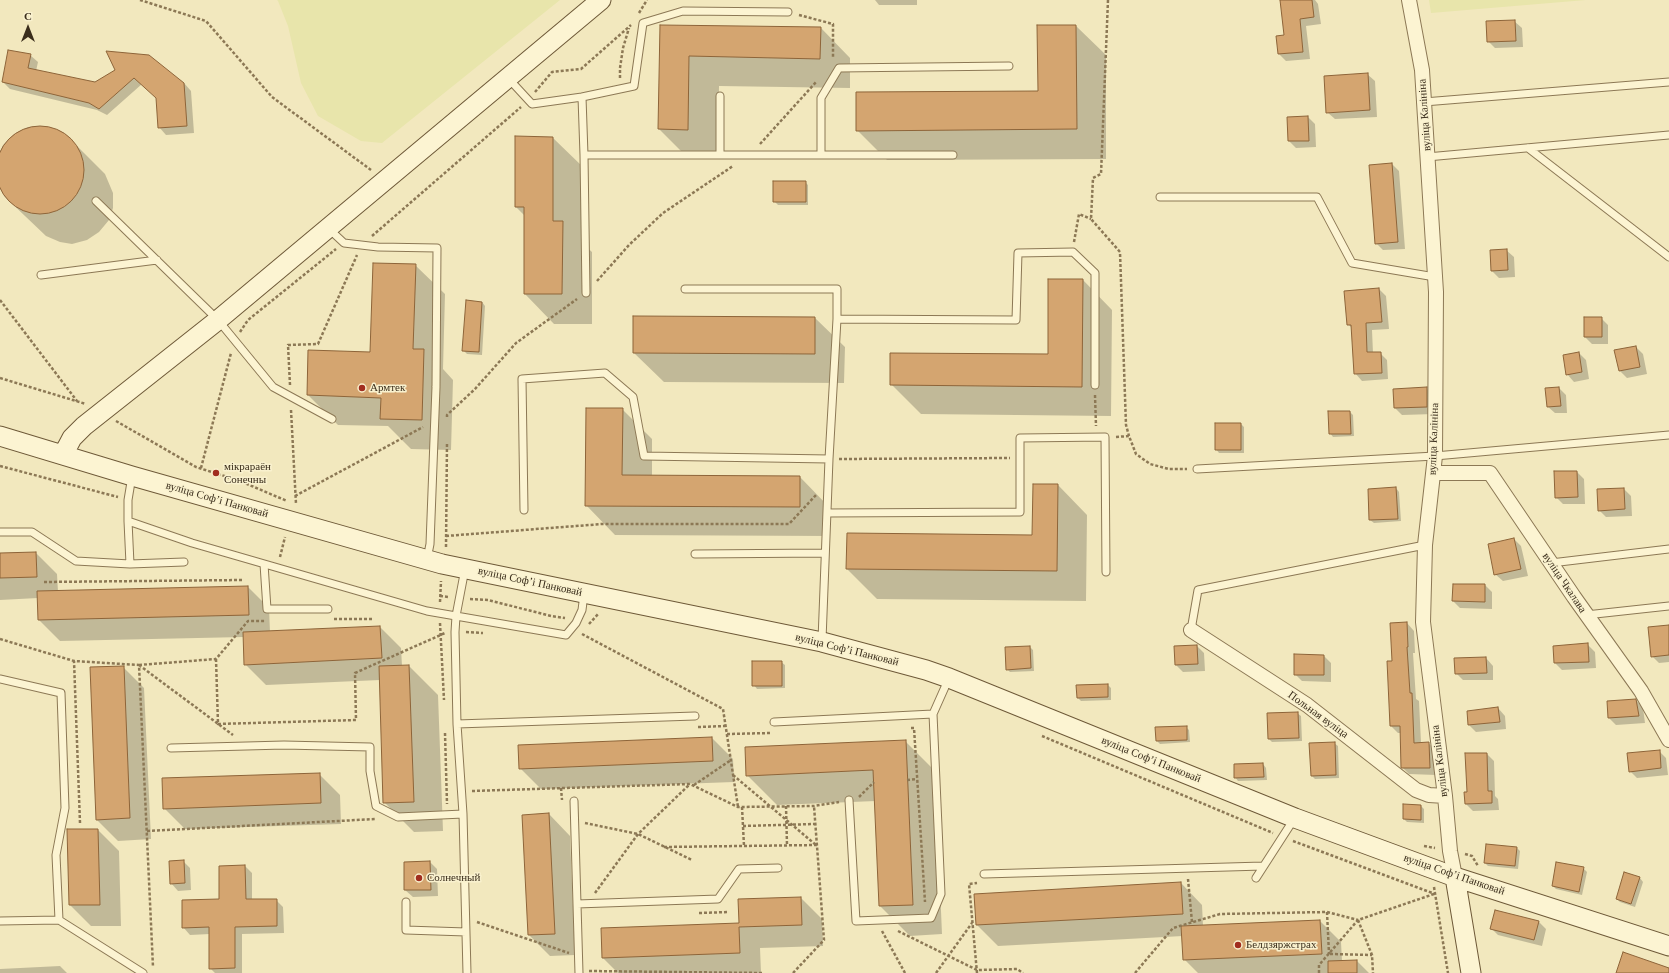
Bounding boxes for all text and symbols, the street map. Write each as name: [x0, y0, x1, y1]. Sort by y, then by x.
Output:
north arrow: [8, 8, 48, 48]
text: С: [24, 10, 32, 22]
street label: вуліца Калініна: [1416, 78, 1434, 152]
place label: Армтек: [370, 381, 405, 395]
marker: Армтек: [357, 383, 367, 393]
street label: вуліца Калініна: [1426, 403, 1442, 475]
place label: мікрараён Сонечны: [224, 460, 271, 486]
marker: мікрараён Сонечны: [211, 468, 221, 478]
street label: вуліца Софʼі Панковай: [164, 479, 270, 521]
street label: вуліца Чкалава: [1539, 550, 1589, 616]
street label: вуліца Софʼі Панковай: [477, 565, 583, 599]
street label: вуліца Софʼі Панковай: [794, 631, 900, 669]
street label: Польная вуліца: [1285, 689, 1351, 741]
street label: вуліца Калініна: [1429, 724, 1451, 798]
street label: вуліца Софʼі Панковай: [1099, 734, 1203, 786]
street label: вуліца Софʼі Панковай: [1402, 851, 1506, 899]
place label: Солнечный: [427, 871, 480, 885]
marker: Солнечный: [414, 873, 424, 883]
place label: Белдзяржстрах: [1246, 938, 1316, 952]
marker: Белдзяржстрах: [1233, 940, 1243, 950]

